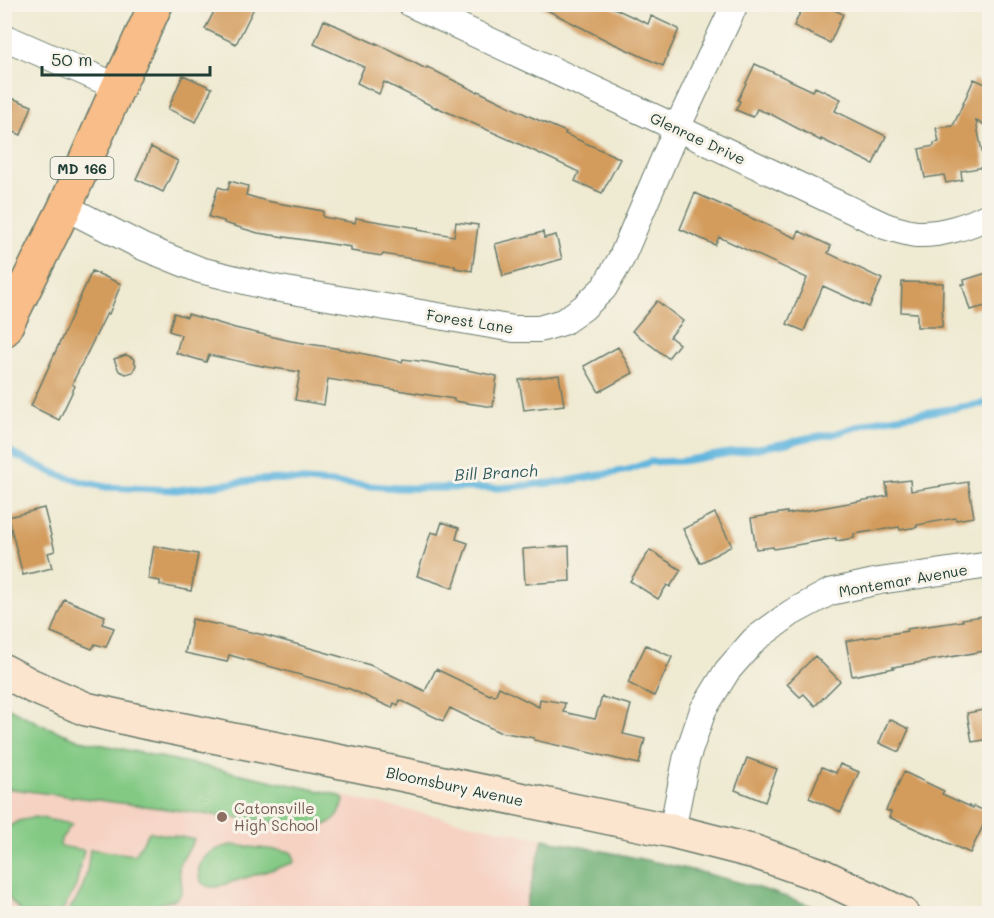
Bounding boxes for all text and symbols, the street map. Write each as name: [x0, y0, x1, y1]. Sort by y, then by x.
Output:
scale bar: [42, 39, 210, 77]
text: 50 m: [51, 47, 93, 71]
street label: Glenrae Drive: [647, 107, 749, 169]
road number: MD 166: [50, 157, 113, 179]
street label: Forest Lane: [425, 304, 515, 338]
water label: Bill Branch: [454, 459, 538, 485]
street label: Montemar Avenue: [837, 559, 969, 601]
street label: Bloomsbury Avenue: [384, 762, 526, 810]
place label: Catonsville High School: [234, 798, 319, 835]
marker: Catonsville High School: [215, 810, 229, 824]

